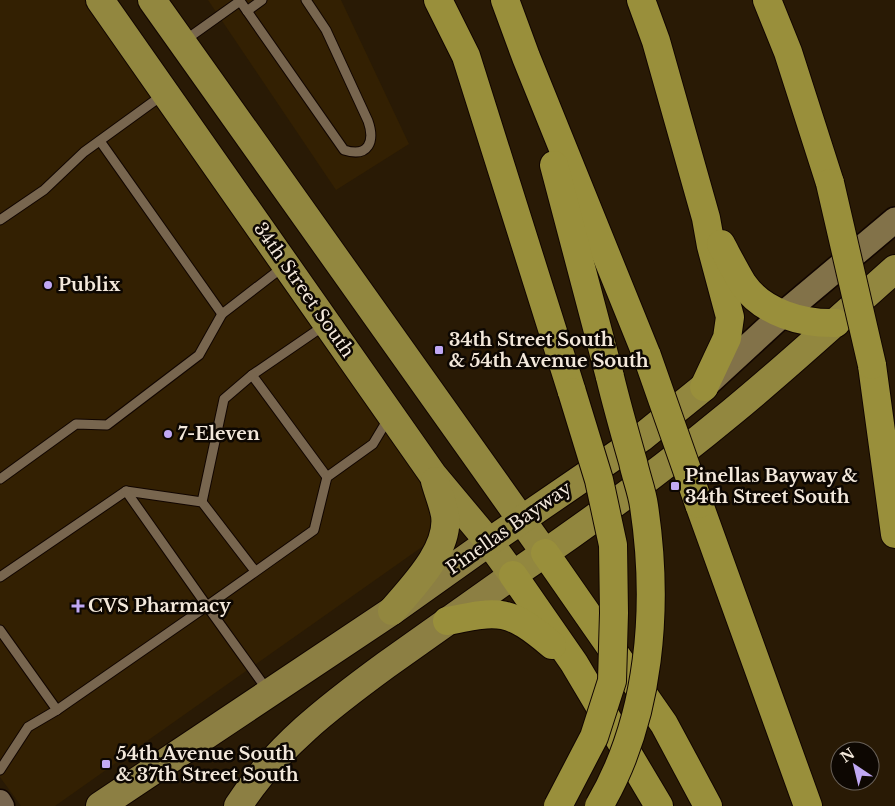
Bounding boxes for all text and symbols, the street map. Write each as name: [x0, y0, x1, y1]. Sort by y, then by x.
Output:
street label: 34th Street South: [249, 218, 359, 362]
place label: Publix: [58, 274, 121, 296]
marker: Publix: [42, 279, 54, 291]
place label: 34th Street South & 54th Avenue South: [449, 329, 649, 372]
marker: 34th Street South & 54th Avenue South: [433, 344, 445, 356]
place label: 7-Eleven: [178, 423, 260, 445]
marker: 7-Eleven: [162, 428, 174, 440]
place label: Pinellas Bayway & 34th Street South: [685, 465, 858, 508]
street label: Pinellas Bayway: [442, 476, 576, 579]
marker: Pinellas Bayway & 34th Street South: [669, 480, 681, 492]
place label: CVS Pharmacy: [88, 595, 231, 617]
marker: CVS Pharmacy: [72, 600, 84, 612]
north arrow: [830, 741, 880, 791]
place label: 54th Avenue South & 37th Street South: [116, 743, 299, 786]
text: N: [837, 744, 858, 767]
marker: 54th Avenue South & 37th Street South: [100, 758, 112, 770]

